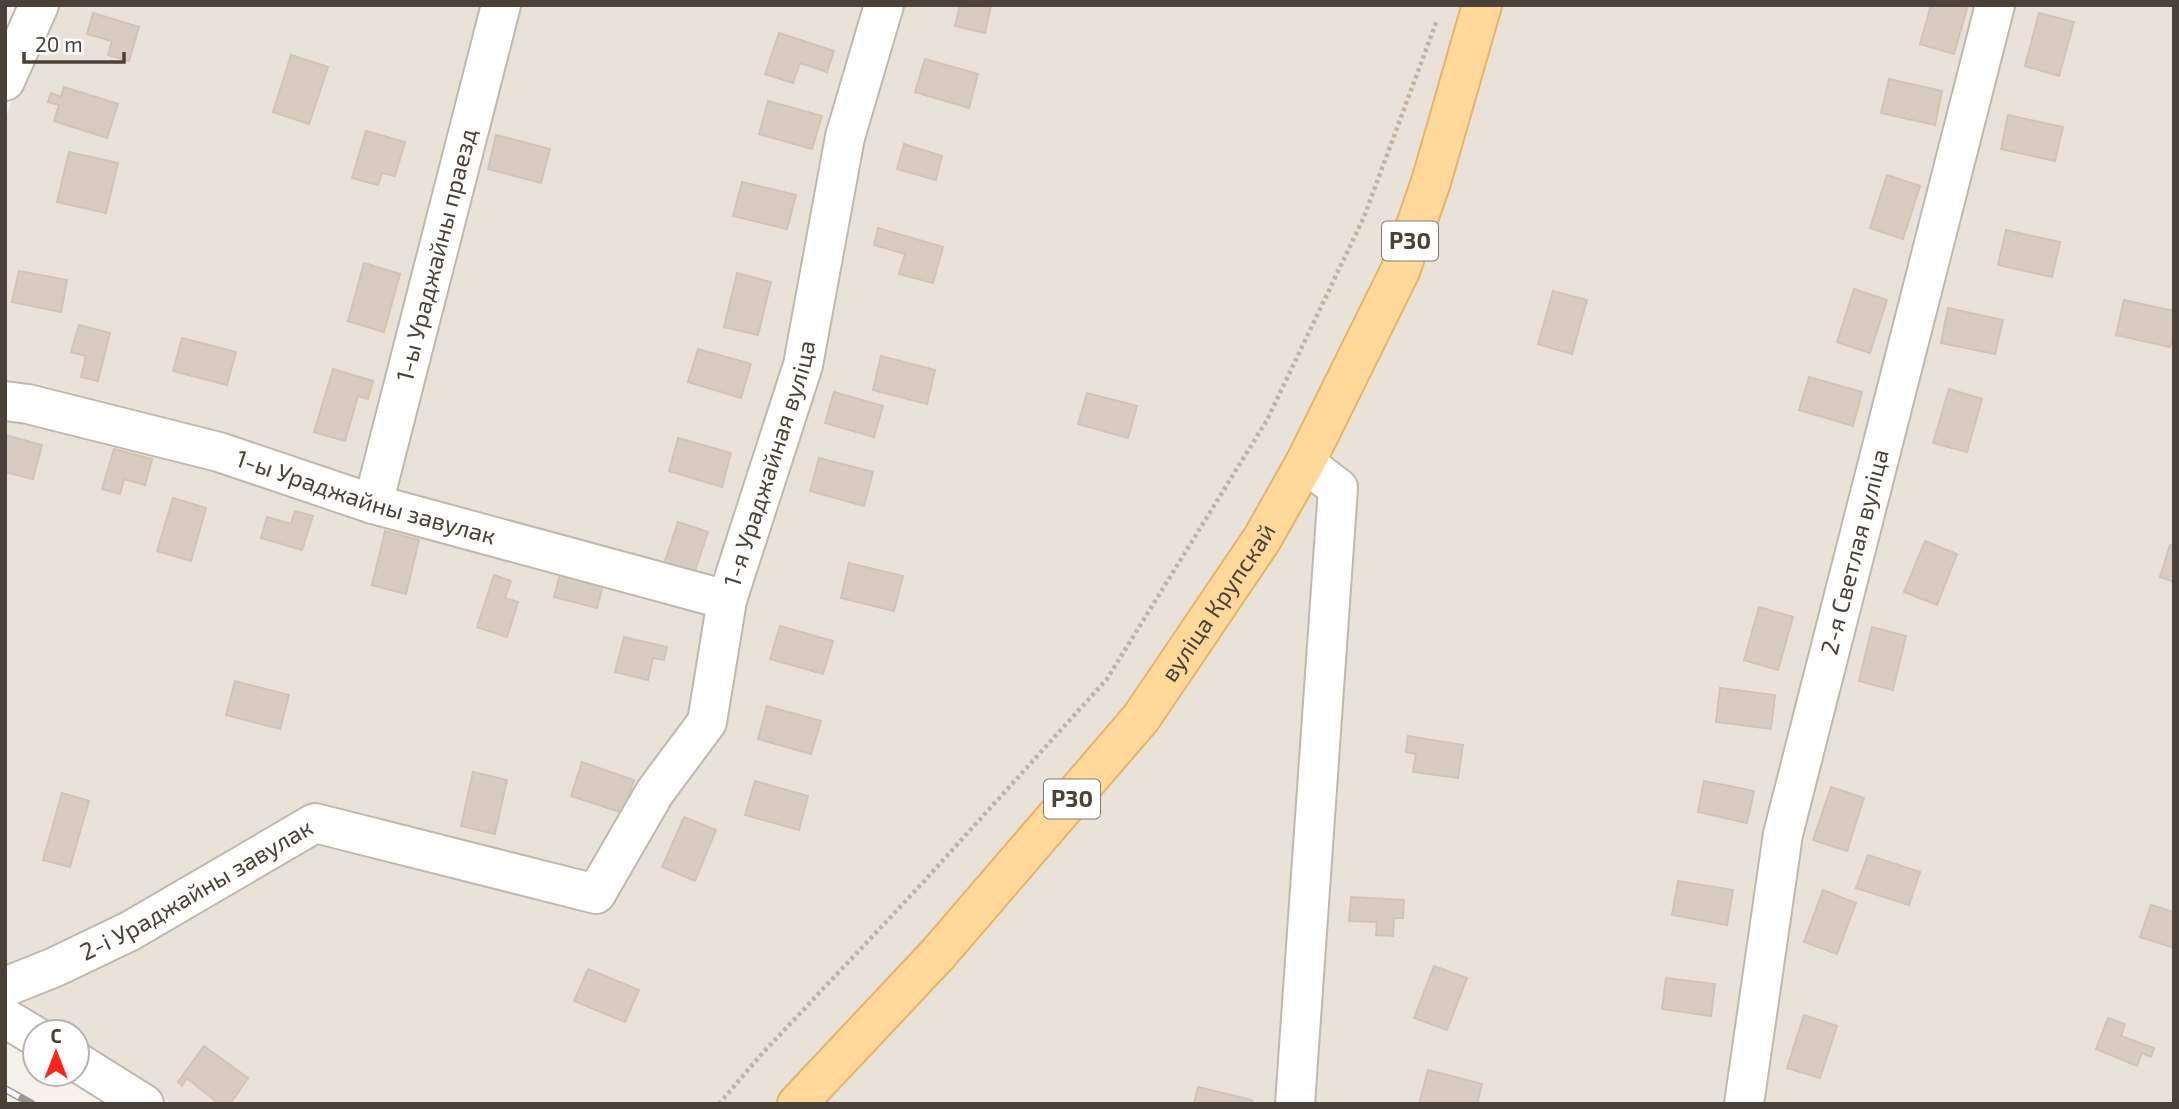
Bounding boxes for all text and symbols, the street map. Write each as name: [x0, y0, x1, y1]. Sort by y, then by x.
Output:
scale bar: [24, 21, 124, 65]
text: 20 m: [35, 31, 83, 56]
street label: 1-ы Ураджайны праезд: [389, 125, 482, 384]
road number: Р30: [1382, 222, 1438, 260]
street label: 1-я Ураджайная вуліца: [716, 338, 820, 590]
street label: 1-ы Ураджайны завулак: [233, 443, 499, 550]
street label: 2-я Светлая вуліца: [1813, 446, 1894, 657]
street label: вуліца Крупскай: [1154, 518, 1281, 687]
road number: Р30: [1044, 779, 1100, 818]
street label: 2-і Ураджайны завулак: [75, 812, 317, 966]
north arrow: [21, 1018, 91, 1088]
text: С: [50, 1024, 62, 1047]

